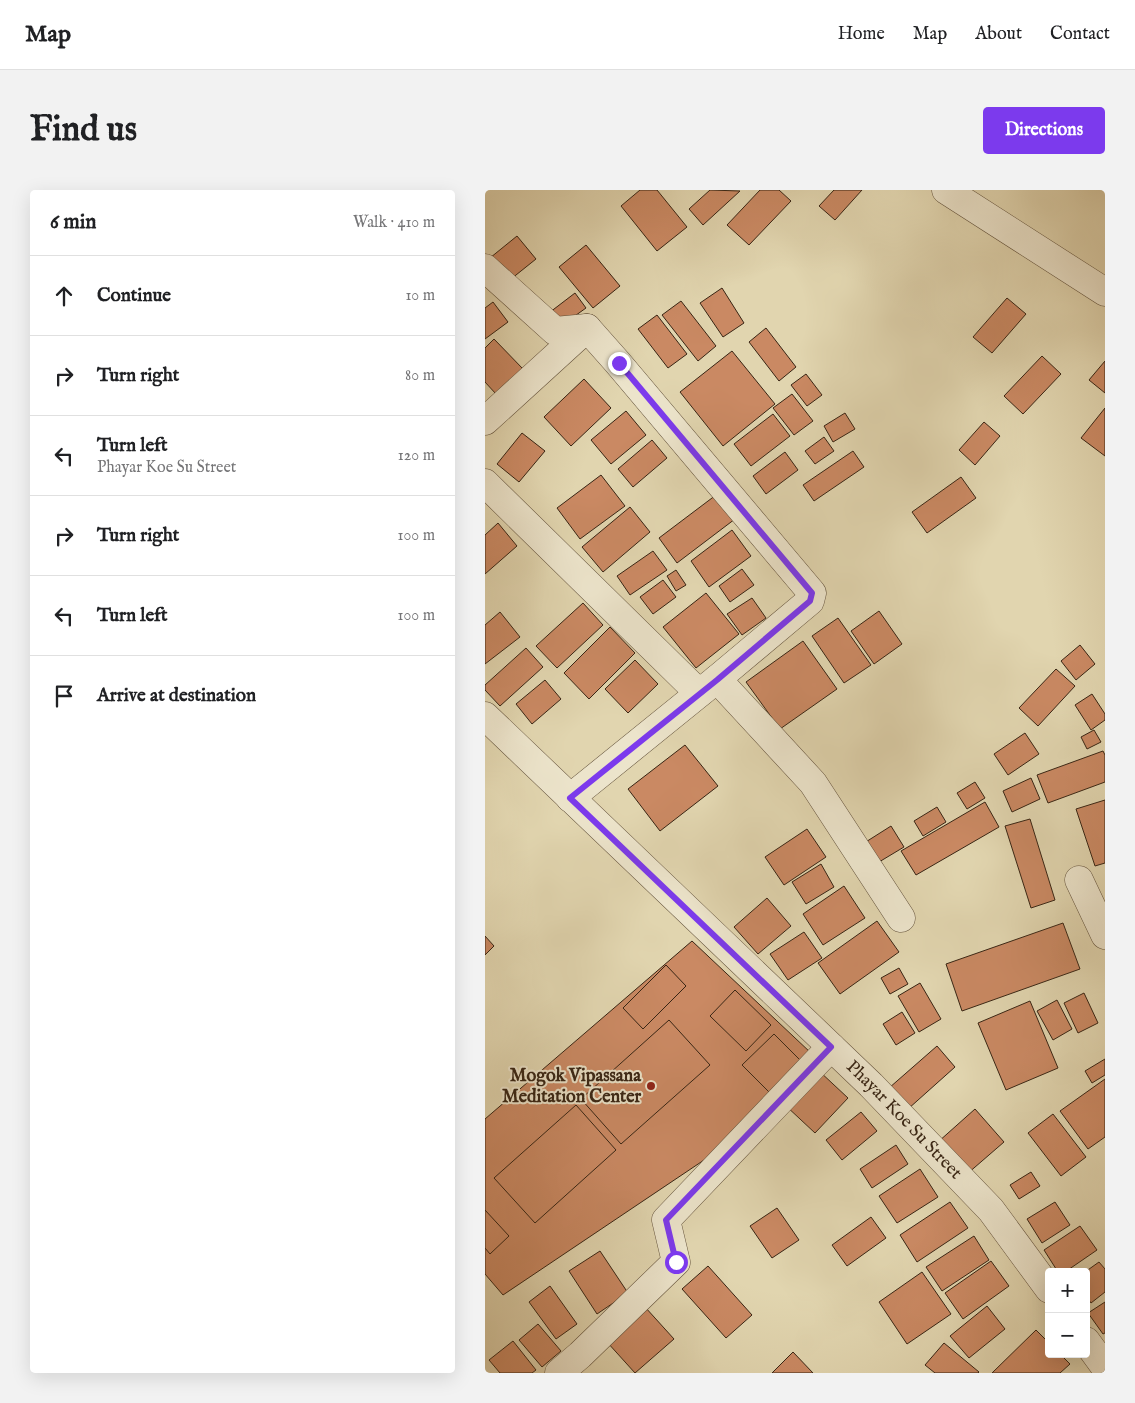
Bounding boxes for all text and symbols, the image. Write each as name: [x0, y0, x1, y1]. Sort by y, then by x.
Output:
text: Map: [25, 19, 71, 50]
text: Home: [838, 23, 885, 46]
text: Map: [913, 23, 947, 46]
text: About: [975, 23, 1022, 46]
text: Contact: [1050, 23, 1110, 46]
button: Directions: [983, 107, 1105, 154]
text: Find us: [30, 108, 137, 153]
text: 6 min: [50, 209, 96, 236]
text: Walk · 410 m: [353, 213, 435, 233]
icon: ahead: [50, 282, 78, 310]
text: Continue: [97, 284, 171, 308]
text: 10 m: [405, 286, 435, 306]
route end: [608, 352, 631, 375]
icon: right: [50, 362, 78, 390]
text: Turn right: [97, 364, 179, 388]
text: 80 m: [405, 366, 435, 386]
text: Turn left: [97, 434, 168, 458]
icon: left: [50, 442, 78, 470]
text: 120 m: [398, 446, 435, 466]
text: Phayar Koe Su Street: [97, 458, 236, 478]
icon: right: [50, 522, 78, 550]
text: Turn right: [97, 524, 179, 548]
text: 100 m: [398, 526, 435, 546]
icon: left: [50, 602, 78, 630]
text: Turn left: [97, 604, 168, 628]
text: 100 m: [398, 606, 435, 626]
icon: arrive: [50, 682, 78, 710]
text: Arrive at destination: [97, 684, 256, 708]
street label: Phayar Koe Su Street: [841, 1056, 967, 1184]
place label: Mogok Vipassana Meditation Center: [502, 1065, 642, 1109]
marker: Mogok Vipassana Meditation Center: [645, 1080, 657, 1092]
route start: [665, 1251, 688, 1274]
map controls: [1045, 1268, 1090, 1358]
button: +: [1045, 1268, 1090, 1313]
button: −: [1045, 1313, 1090, 1358]

